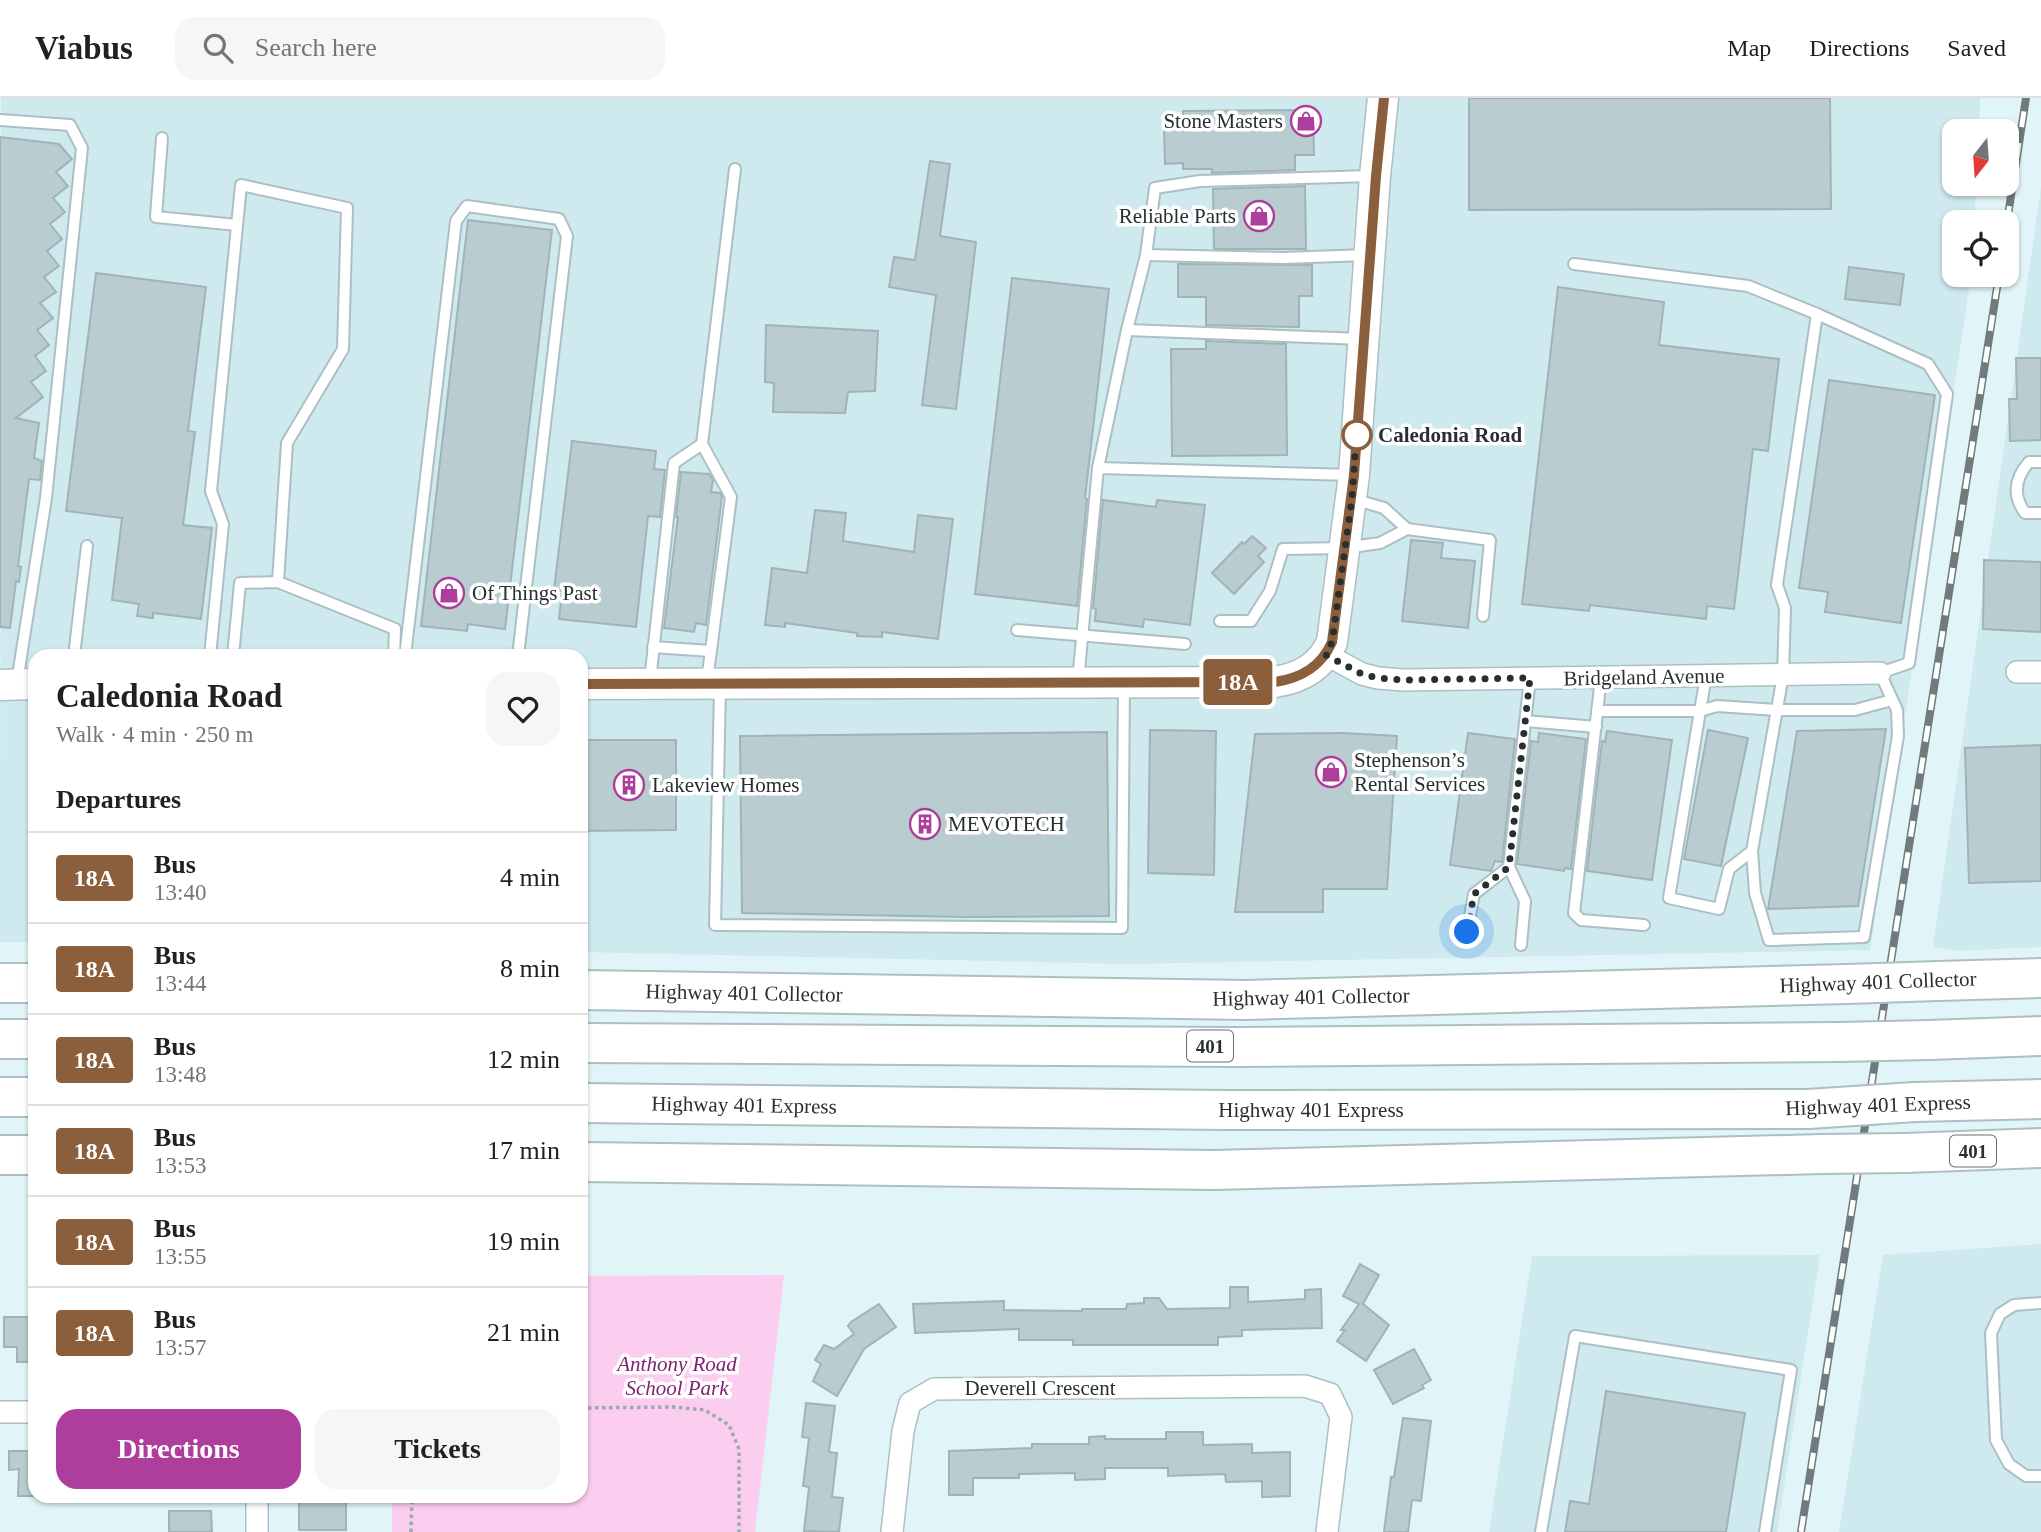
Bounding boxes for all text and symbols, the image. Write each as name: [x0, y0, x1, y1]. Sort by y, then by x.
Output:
search box: [175, 17, 665, 80]
icon: search: [199, 29, 237, 67]
text: Viabus: [35, 30, 133, 66]
text: Search here: [255, 33, 377, 62]
text: Map: [1727, 35, 1771, 61]
text: Directions: [1809, 35, 1909, 61]
text: Saved: [1947, 35, 2006, 61]
shop icon: Stone Masters: [1289, 104, 1323, 138]
place label: Stone Masters: [1163, 109, 1283, 133]
north arrow: [1942, 119, 2020, 196]
map controls: [1942, 119, 2019, 287]
shop icon: Reliable Parts: [1242, 199, 1276, 233]
place label: Reliable Parts: [1119, 204, 1236, 228]
button: locate: [1942, 210, 2019, 287]
marker: Caledonia Road: [1342, 420, 1372, 450]
place label: Caledonia Road: [1378, 423, 1522, 447]
shop icon: Of Things Past: [432, 576, 466, 610]
place label: Of Things Past: [472, 581, 598, 605]
line badge: 18A: [1198, 659, 1278, 705]
street label: Bridgeland Avenue: [1563, 664, 1725, 690]
text: 18A: [1217, 669, 1259, 695]
button: heart: [486, 672, 560, 746]
text: Caledonia Road: [56, 678, 282, 714]
text: Walk · 4 min · 250 m: [56, 722, 253, 747]
place label: Stephenson’s Rental Services: [1354, 748, 1485, 796]
shop icon: Stephenson’s Rental Services: [1314, 755, 1348, 789]
building icon: Lakeview Homes: [612, 768, 646, 802]
place label: Lakeview Homes: [652, 773, 800, 797]
text: Departures: [56, 785, 181, 814]
building icon: MEVOTECH: [908, 807, 942, 841]
place label: MEVOTECH: [948, 812, 1065, 836]
text: Bus: [154, 850, 196, 879]
text: 4 min: [500, 863, 560, 892]
text: 18A: [74, 865, 115, 891]
text: 13:40: [154, 880, 206, 905]
your location: [1449, 914, 1484, 949]
text: Bus: [154, 941, 196, 970]
text: 8 min: [500, 954, 560, 983]
text: 18A: [74, 956, 115, 982]
street label: Highway 401 Collector: [1779, 967, 1977, 997]
text: 13:44: [154, 971, 206, 996]
street label: Highway 401 Collector: [645, 979, 843, 1007]
street label: Highway 401 Collector: [1212, 983, 1410, 1011]
road number: 401: [1187, 1030, 1233, 1062]
text: Bus: [154, 1032, 196, 1061]
text: 12 min: [487, 1045, 560, 1074]
text: 18A: [74, 1047, 115, 1073]
text: 13:48: [154, 1062, 206, 1087]
street label: Highway 401 Express: [1785, 1090, 1971, 1120]
street label: Highway 401 Express: [651, 1091, 837, 1119]
street label: Highway 401 Express: [1218, 1098, 1404, 1122]
text: Bus: [154, 1123, 196, 1152]
road number: 401: [1950, 1135, 1996, 1166]
text: 17 min: [487, 1136, 560, 1165]
text: 18A: [74, 1138, 115, 1164]
text: 13:53: [154, 1153, 206, 1178]
text: Bus: [154, 1214, 196, 1243]
text: 19 min: [487, 1227, 560, 1256]
text: 18A: [74, 1229, 115, 1255]
text: 13:55: [154, 1244, 206, 1269]
text: Bus: [154, 1305, 196, 1334]
text: 21 min: [487, 1318, 560, 1347]
text: 18A: [74, 1320, 115, 1346]
text: 13:57: [154, 1335, 206, 1360]
park label: Anthony Road School Park: [615, 1352, 737, 1400]
street label: Deverell Crescent: [964, 1376, 1116, 1400]
button: Directions: [56, 1409, 301, 1489]
button: Tickets: [315, 1409, 560, 1489]

